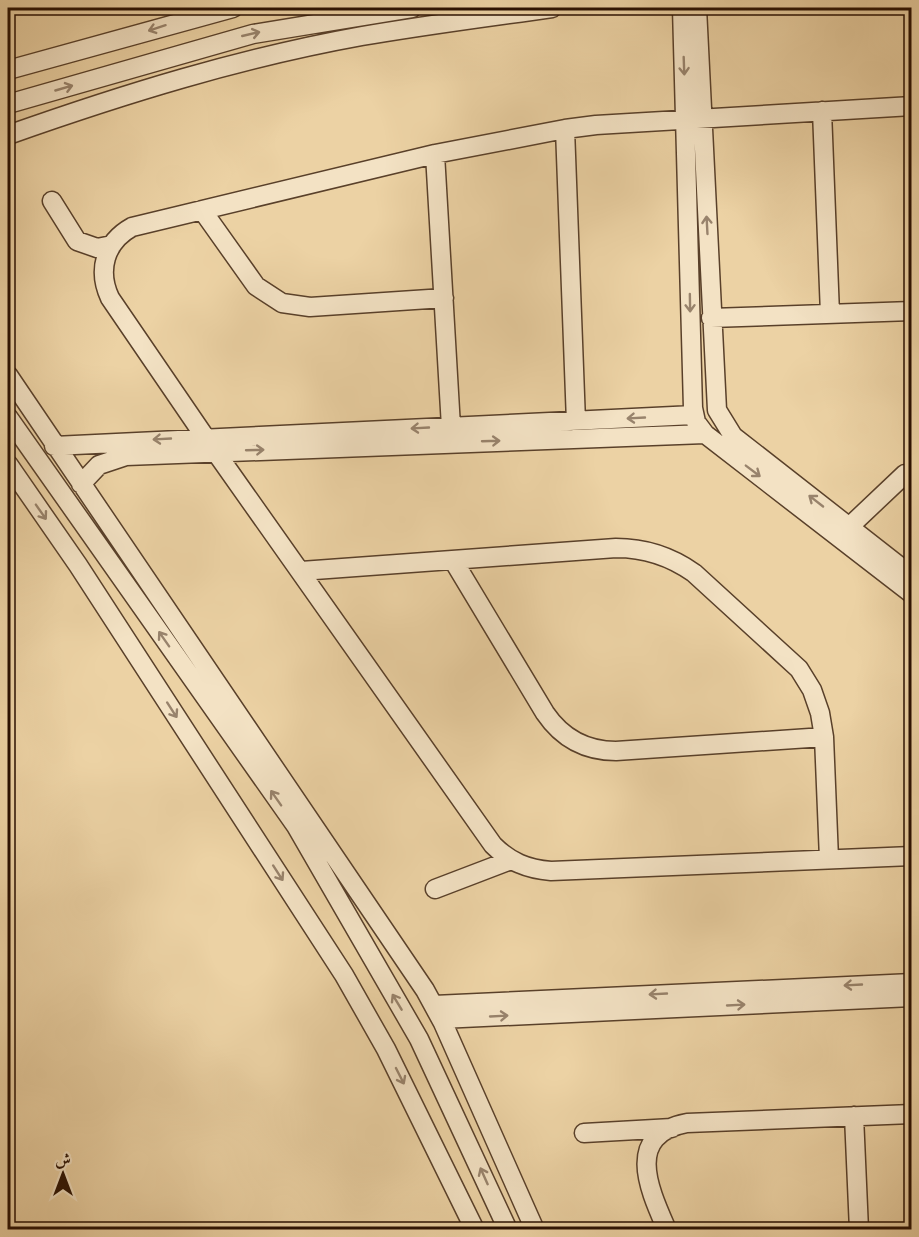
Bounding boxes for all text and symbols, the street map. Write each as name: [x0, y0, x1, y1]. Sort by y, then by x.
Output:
one-way arrow: [148, 24, 167, 35]
one-way arrow: [241, 28, 260, 40]
one-way arrow: [678, 55, 690, 75]
one-way arrow: [54, 82, 73, 93]
one-way arrow: [702, 216, 713, 236]
one-way arrow: [685, 292, 696, 312]
one-way arrow: [626, 413, 646, 424]
one-way arrow: [410, 423, 430, 434]
one-way arrow: [153, 434, 173, 445]
one-way arrow: [481, 436, 501, 447]
one-way arrow: [244, 444, 264, 456]
one-way arrow: [745, 464, 761, 477]
one-way arrow: [808, 494, 824, 507]
one-way arrow: [35, 504, 47, 520]
one-way arrow: [158, 631, 170, 647]
one-way arrow: [166, 701, 178, 717]
one-way arrow: [270, 790, 282, 807]
one-way arrow: [272, 865, 284, 881]
one-way arrow: [844, 980, 864, 991]
one-way arrow: [649, 989, 669, 1000]
one-way arrow: [391, 994, 403, 1011]
one-way arrow: [726, 1000, 746, 1011]
one-way arrow: [489, 1011, 509, 1022]
one-way arrow: [395, 1067, 406, 1085]
north arrow: [33, 1144, 93, 1204]
text: ش: [55, 1149, 71, 1171]
one-way arrow: [478, 1168, 489, 1186]

